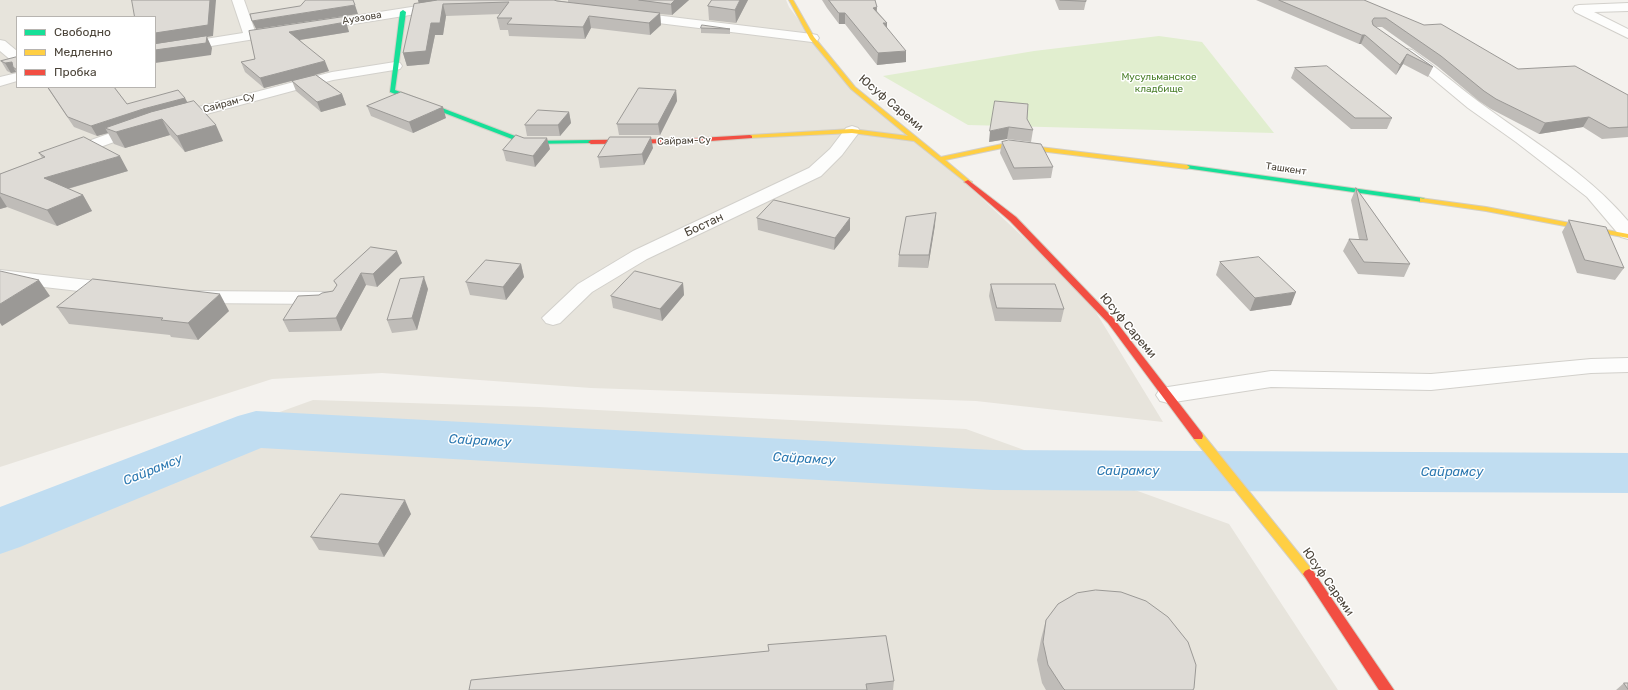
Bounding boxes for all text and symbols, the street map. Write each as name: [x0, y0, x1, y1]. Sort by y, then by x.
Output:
street label: Ауэзова: [341, 9, 383, 27]
legend: [16, 16, 156, 88]
text: Свободно: [54, 25, 111, 39]
text: Медленно: [54, 45, 113, 59]
text: Пробка: [54, 65, 97, 79]
park label: Мусульманское кладбище: [1121, 71, 1197, 94]
street label: Юсуф Сареми: [856, 72, 926, 134]
street label: Сайрам-Су: [202, 90, 256, 116]
street label: Сайрам-Су: [657, 134, 711, 148]
street label: Ташкент: [1265, 160, 1307, 178]
street label: Бостан: [682, 210, 726, 240]
street label: Юсуф Сареми: [1097, 291, 1159, 361]
water label: Сайрамсу: [448, 432, 512, 450]
water label: Сайрамсу: [772, 450, 836, 468]
water label: Сайрамсу: [121, 451, 185, 489]
water label: Сайрамсу: [1097, 463, 1159, 479]
water label: Сайрамсу: [1421, 464, 1483, 480]
street label: Юсуф Сареми: [1299, 545, 1357, 619]

